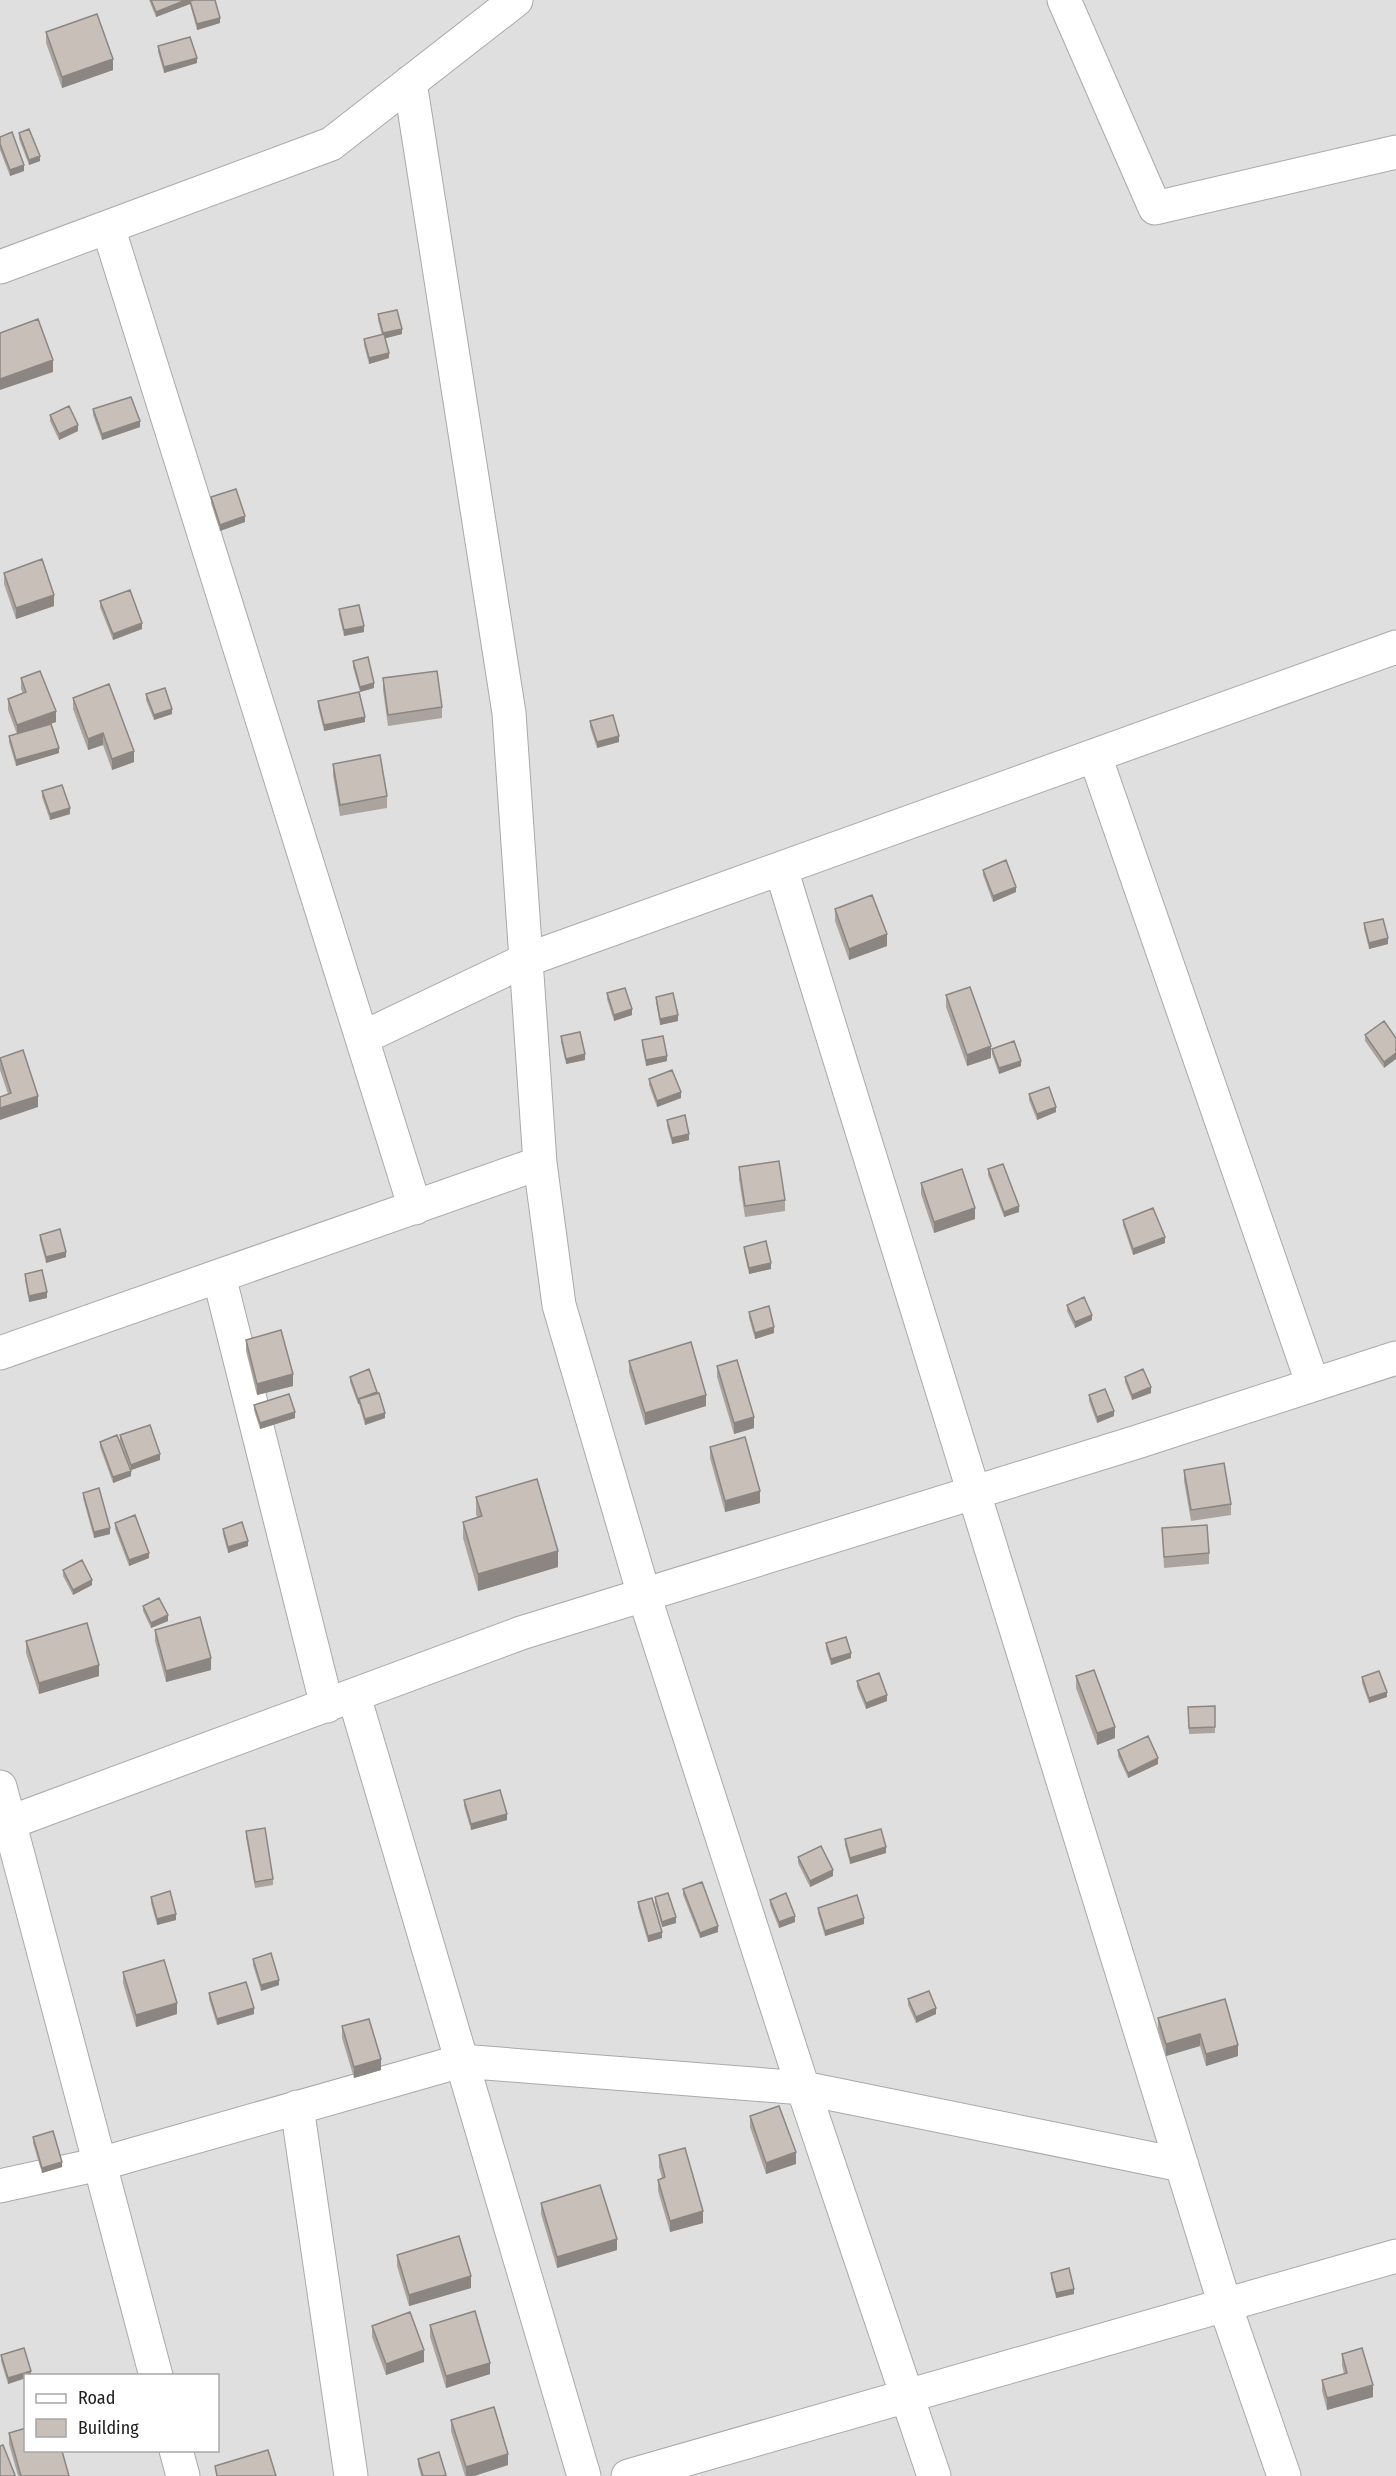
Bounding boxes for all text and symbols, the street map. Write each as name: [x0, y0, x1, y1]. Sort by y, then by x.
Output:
legend: [24, 2374, 219, 2452]
text: Road: [78, 2387, 115, 2409]
text: Building: [78, 2417, 139, 2439]

